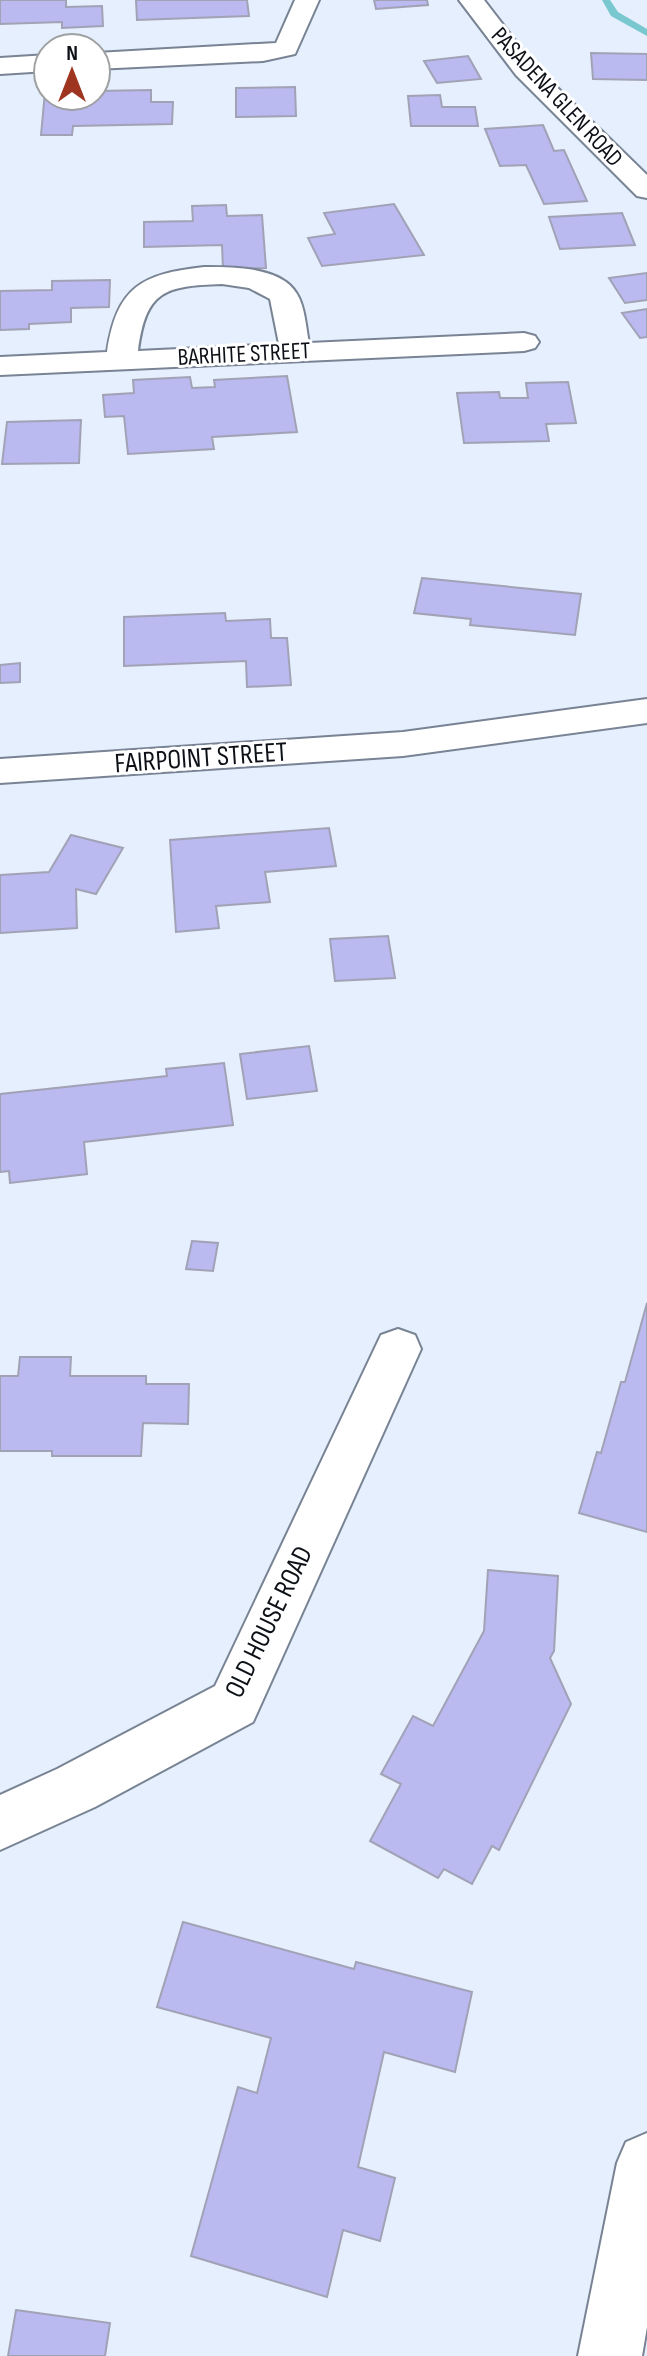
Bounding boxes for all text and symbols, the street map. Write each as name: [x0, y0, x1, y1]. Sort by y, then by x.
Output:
street label: PASADENA GLEN ROAD: [485, 21, 629, 173]
north arrow: [32, 32, 112, 112]
text: N: [66, 40, 78, 67]
street label: BARHITE STREET: [177, 336, 311, 372]
street label: FAIRPOINT STREET: [114, 736, 288, 780]
street label: OLD HOUSE ROAD: [218, 1541, 320, 1703]

